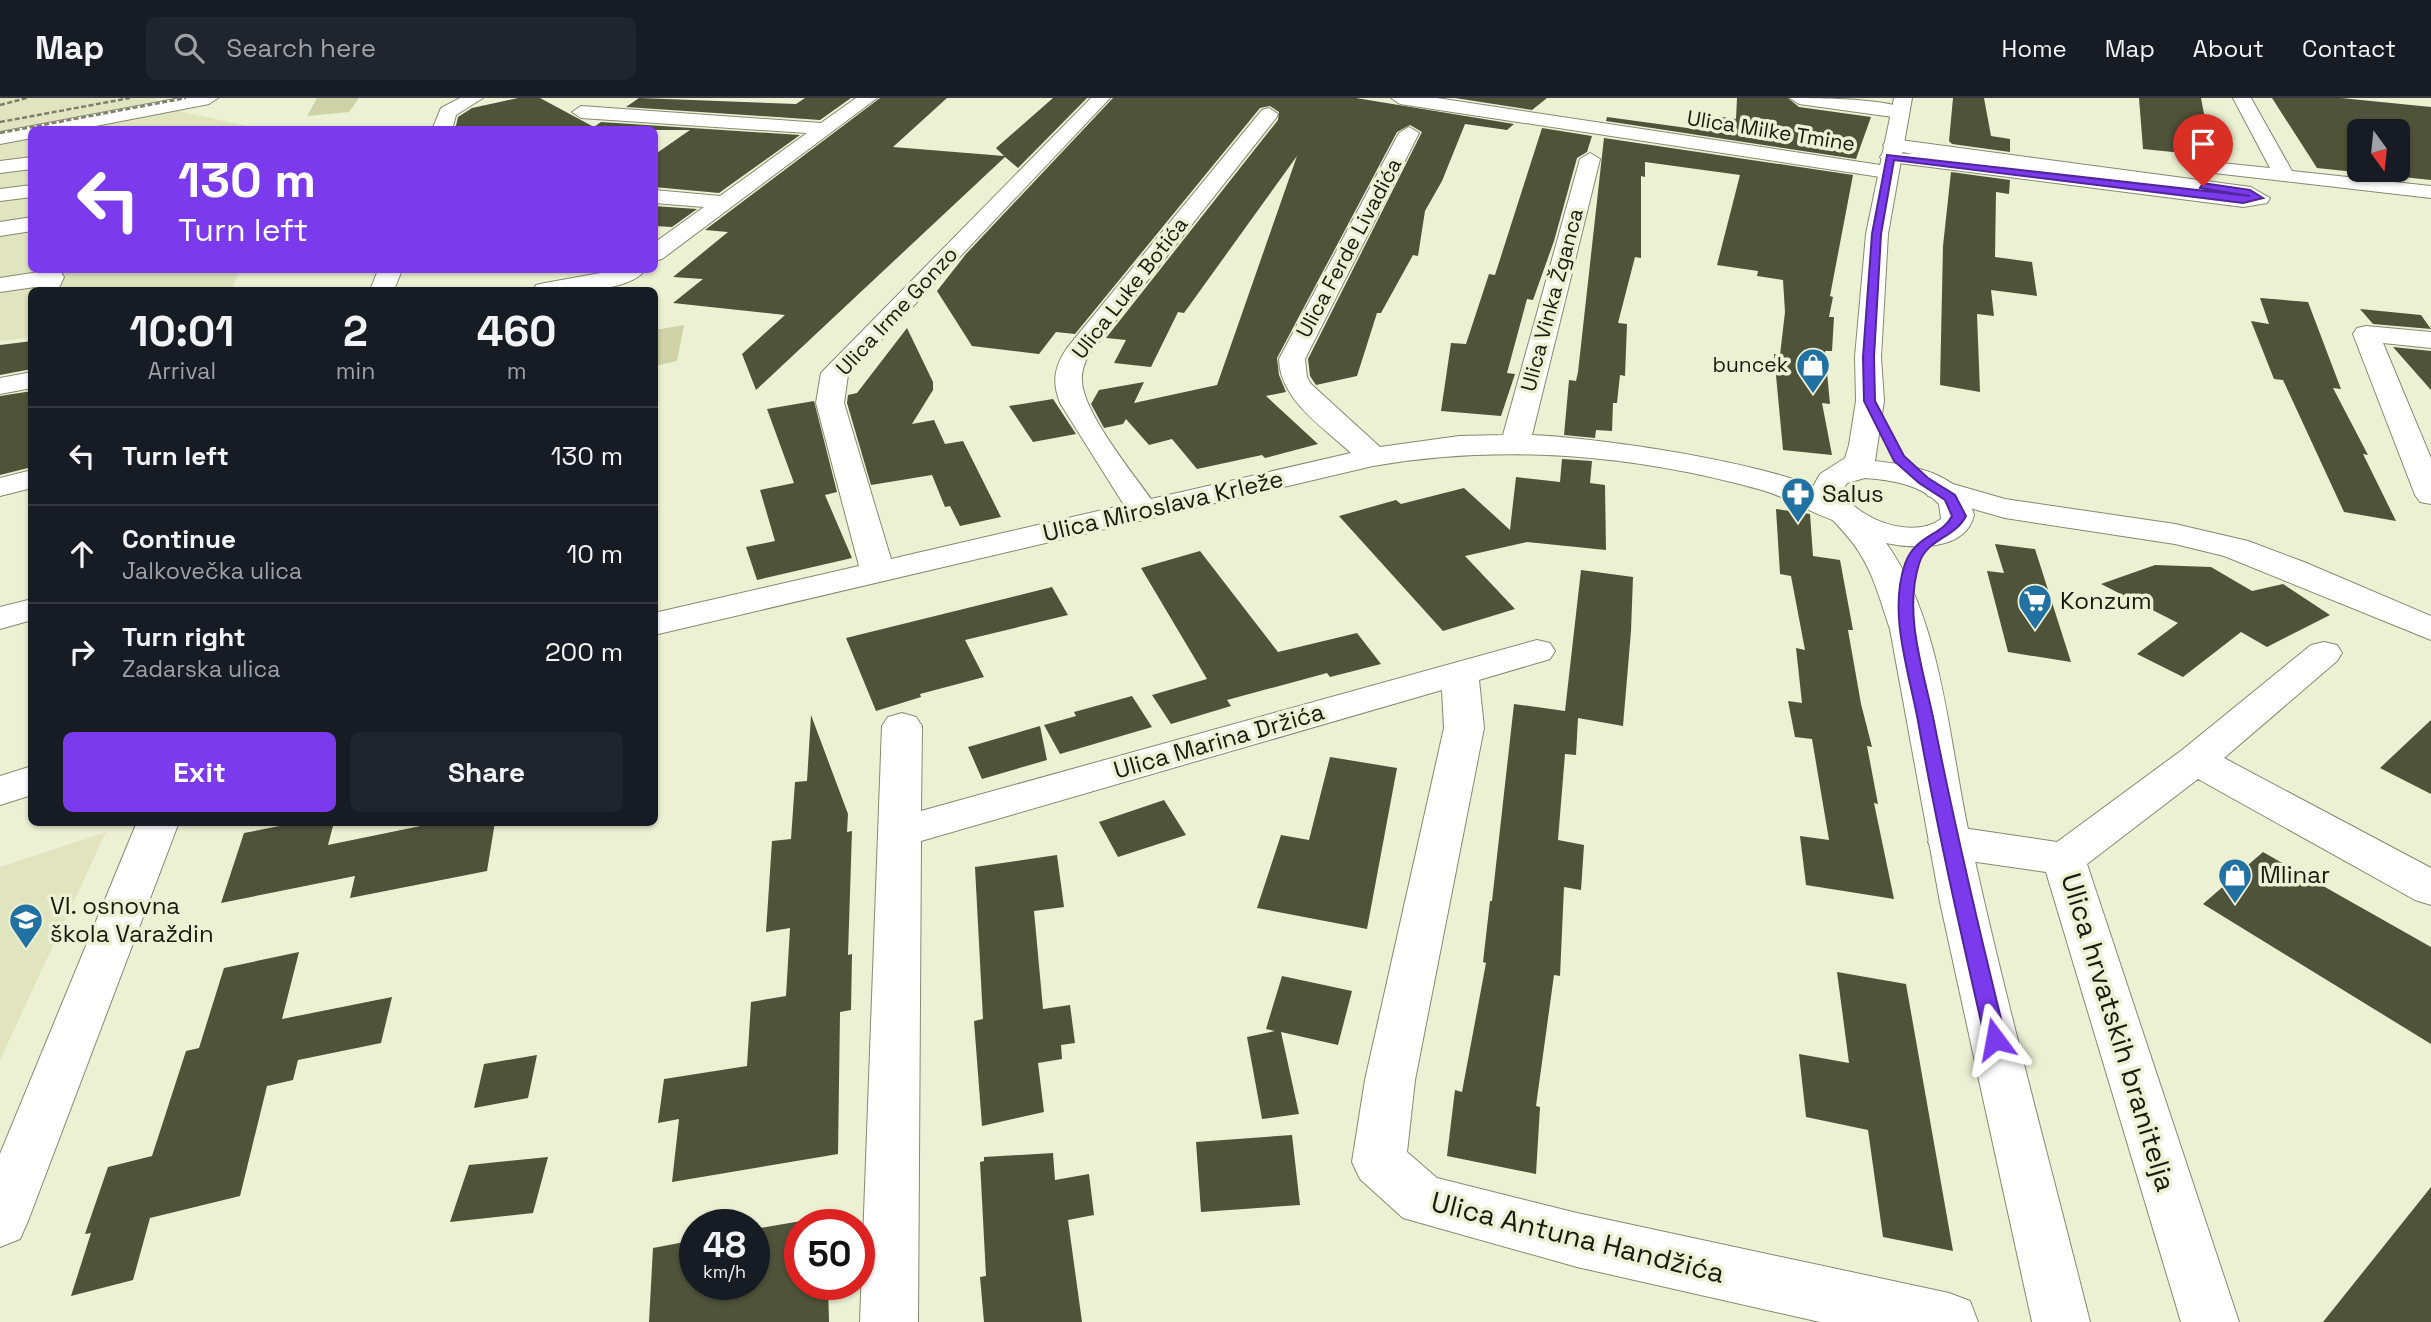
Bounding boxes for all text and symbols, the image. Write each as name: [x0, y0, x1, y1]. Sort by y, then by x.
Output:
search box: [146, 17, 636, 80]
text: Map: [35, 27, 104, 69]
icon: search: [170, 29, 208, 67]
text: Search here: [226, 31, 376, 65]
text: Home: [2001, 33, 2067, 64]
text: Map: [2105, 33, 2155, 64]
text: About: [2193, 33, 2264, 64]
text: Contact: [2302, 33, 2396, 64]
street label: Ulica Milke Tmine: [1685, 104, 1857, 157]
pin: [2173, 114, 2233, 186]
north arrow: [2347, 119, 2410, 182]
map controls: [2347, 119, 2410, 182]
icon: arrive: [2184, 125, 2222, 163]
text: 130 m: [178, 149, 316, 211]
street label: Ulica Ferde Livadića: [1290, 153, 1407, 342]
icon: left: [63, 154, 154, 245]
street label: Ulica Vinka Žganca: [1514, 205, 1589, 394]
text: Turn left: [178, 210, 308, 250]
street label: Ulica Luke Botića: [1066, 211, 1193, 364]
street label: Ulica Irme Gonzo: [830, 241, 963, 381]
text: 10:01: [129, 305, 234, 358]
text: 2: [343, 305, 368, 358]
text: 460: [477, 305, 557, 358]
shop icon: buncek: [1794, 346, 1832, 395]
place label: buncek: [1712, 351, 1788, 378]
text: Arrival: [148, 356, 216, 386]
text: min: [336, 356, 375, 386]
text: m: [507, 356, 526, 386]
icon: left: [63, 437, 101, 475]
text: Turn left: [122, 439, 229, 473]
text: 130 m: [551, 439, 623, 473]
street label: Ulica Miroslava Krleže: [1040, 463, 1286, 548]
pharmacy icon: Salus: [1779, 475, 1817, 524]
place label: Salus: [1822, 478, 1884, 509]
text: Continue: [122, 522, 236, 556]
icon: ahead: [63, 535, 101, 573]
text: 10 m: [566, 537, 623, 571]
text: Jalkovečka ulica: [122, 556, 302, 586]
supermarket icon: Konzum: [2016, 582, 2054, 631]
place label: Konzum: [2060, 585, 2152, 616]
text: Turn right: [122, 620, 246, 654]
icon: right: [63, 633, 101, 671]
text: 200 m: [545, 635, 623, 669]
text: Zadarska ulica: [122, 654, 280, 684]
street label: Ulica Marina Držića: [1110, 696, 1328, 785]
button: Exit: [63, 732, 336, 812]
button: Share: [350, 732, 623, 812]
shop icon: Mlinar: [2216, 856, 2254, 905]
place label: Mlinar: [2260, 859, 2330, 890]
street label: Ulica hrvatskih branitelja: [2053, 868, 2185, 1196]
place label: VI. osnovna škola Varaždin: [50, 890, 214, 949]
school or university icon: VI. osnovna škola Varaždin: [7, 901, 45, 950]
position arrow: [1958, 1002, 2032, 1076]
street label: Ulica Antuna Handžića: [1428, 1183, 1728, 1291]
speed limit sign: 50: [784, 1209, 875, 1300]
text: 48: [703, 1223, 746, 1267]
text: km/h: [703, 1260, 746, 1283]

